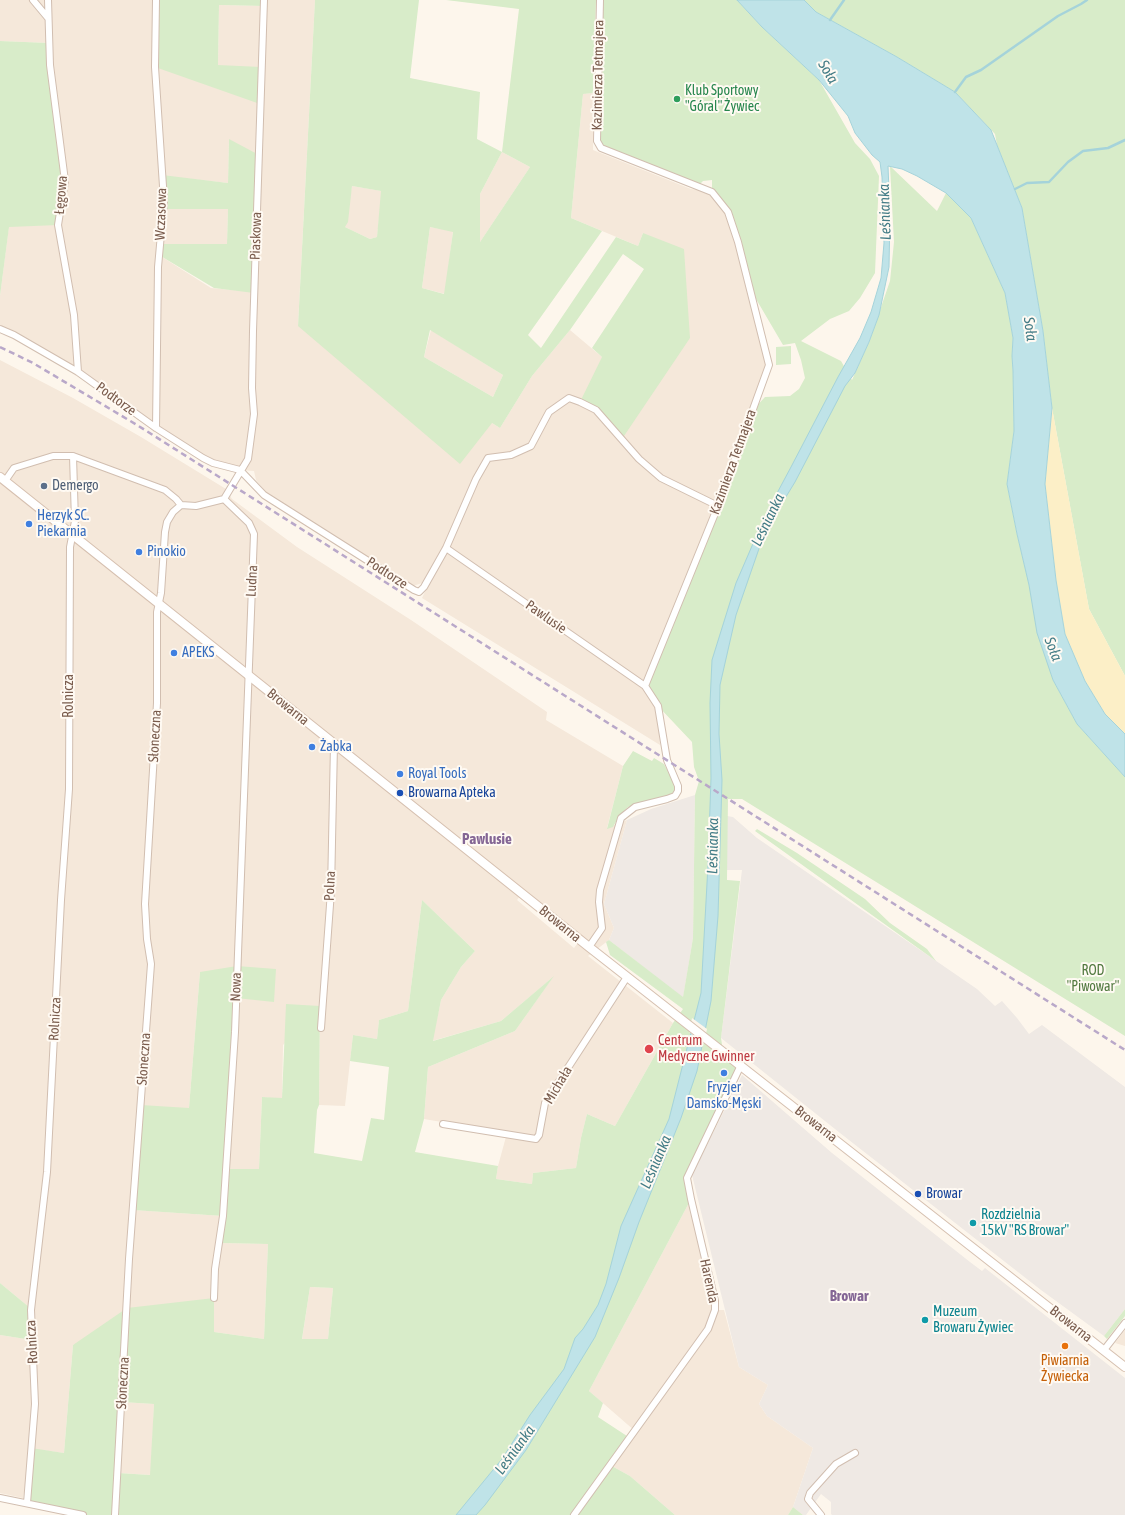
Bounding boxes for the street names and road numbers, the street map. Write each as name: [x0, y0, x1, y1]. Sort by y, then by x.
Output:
street label: Kazimierza Tetmajera: [589, 19, 607, 131]
street label: Łęgowa: [51, 175, 71, 215]
street label: Wczasowa: [152, 187, 170, 241]
street label: Piaskowa: [247, 212, 265, 260]
street label: Podtorze: [93, 379, 139, 419]
street label: Kazimierza Tetmajera: [706, 407, 760, 517]
street label: Podtorze: [363, 553, 411, 593]
street label: Ludna: [243, 565, 261, 597]
street label: Pawlusie: [522, 597, 570, 637]
street label: Rolnicza: [61, 674, 77, 718]
street label: Browarna: [264, 685, 312, 729]
street label: Słoneczna: [145, 709, 165, 763]
street label: Polna: [321, 871, 339, 901]
street label: Browarna: [536, 902, 584, 946]
street label: Nowa: [227, 972, 245, 1002]
street label: Rolnicza: [45, 997, 65, 1041]
street label: Słoneczna: [134, 1032, 154, 1086]
street label: Michała: [540, 1063, 576, 1107]
street label: Browarna: [791, 1102, 841, 1146]
street label: Harenda: [696, 1257, 722, 1305]
street label: Browarna: [1046, 1302, 1096, 1346]
street label: Rolnicza: [22, 1320, 42, 1364]
street label: Słoneczna: [113, 1356, 133, 1410]

